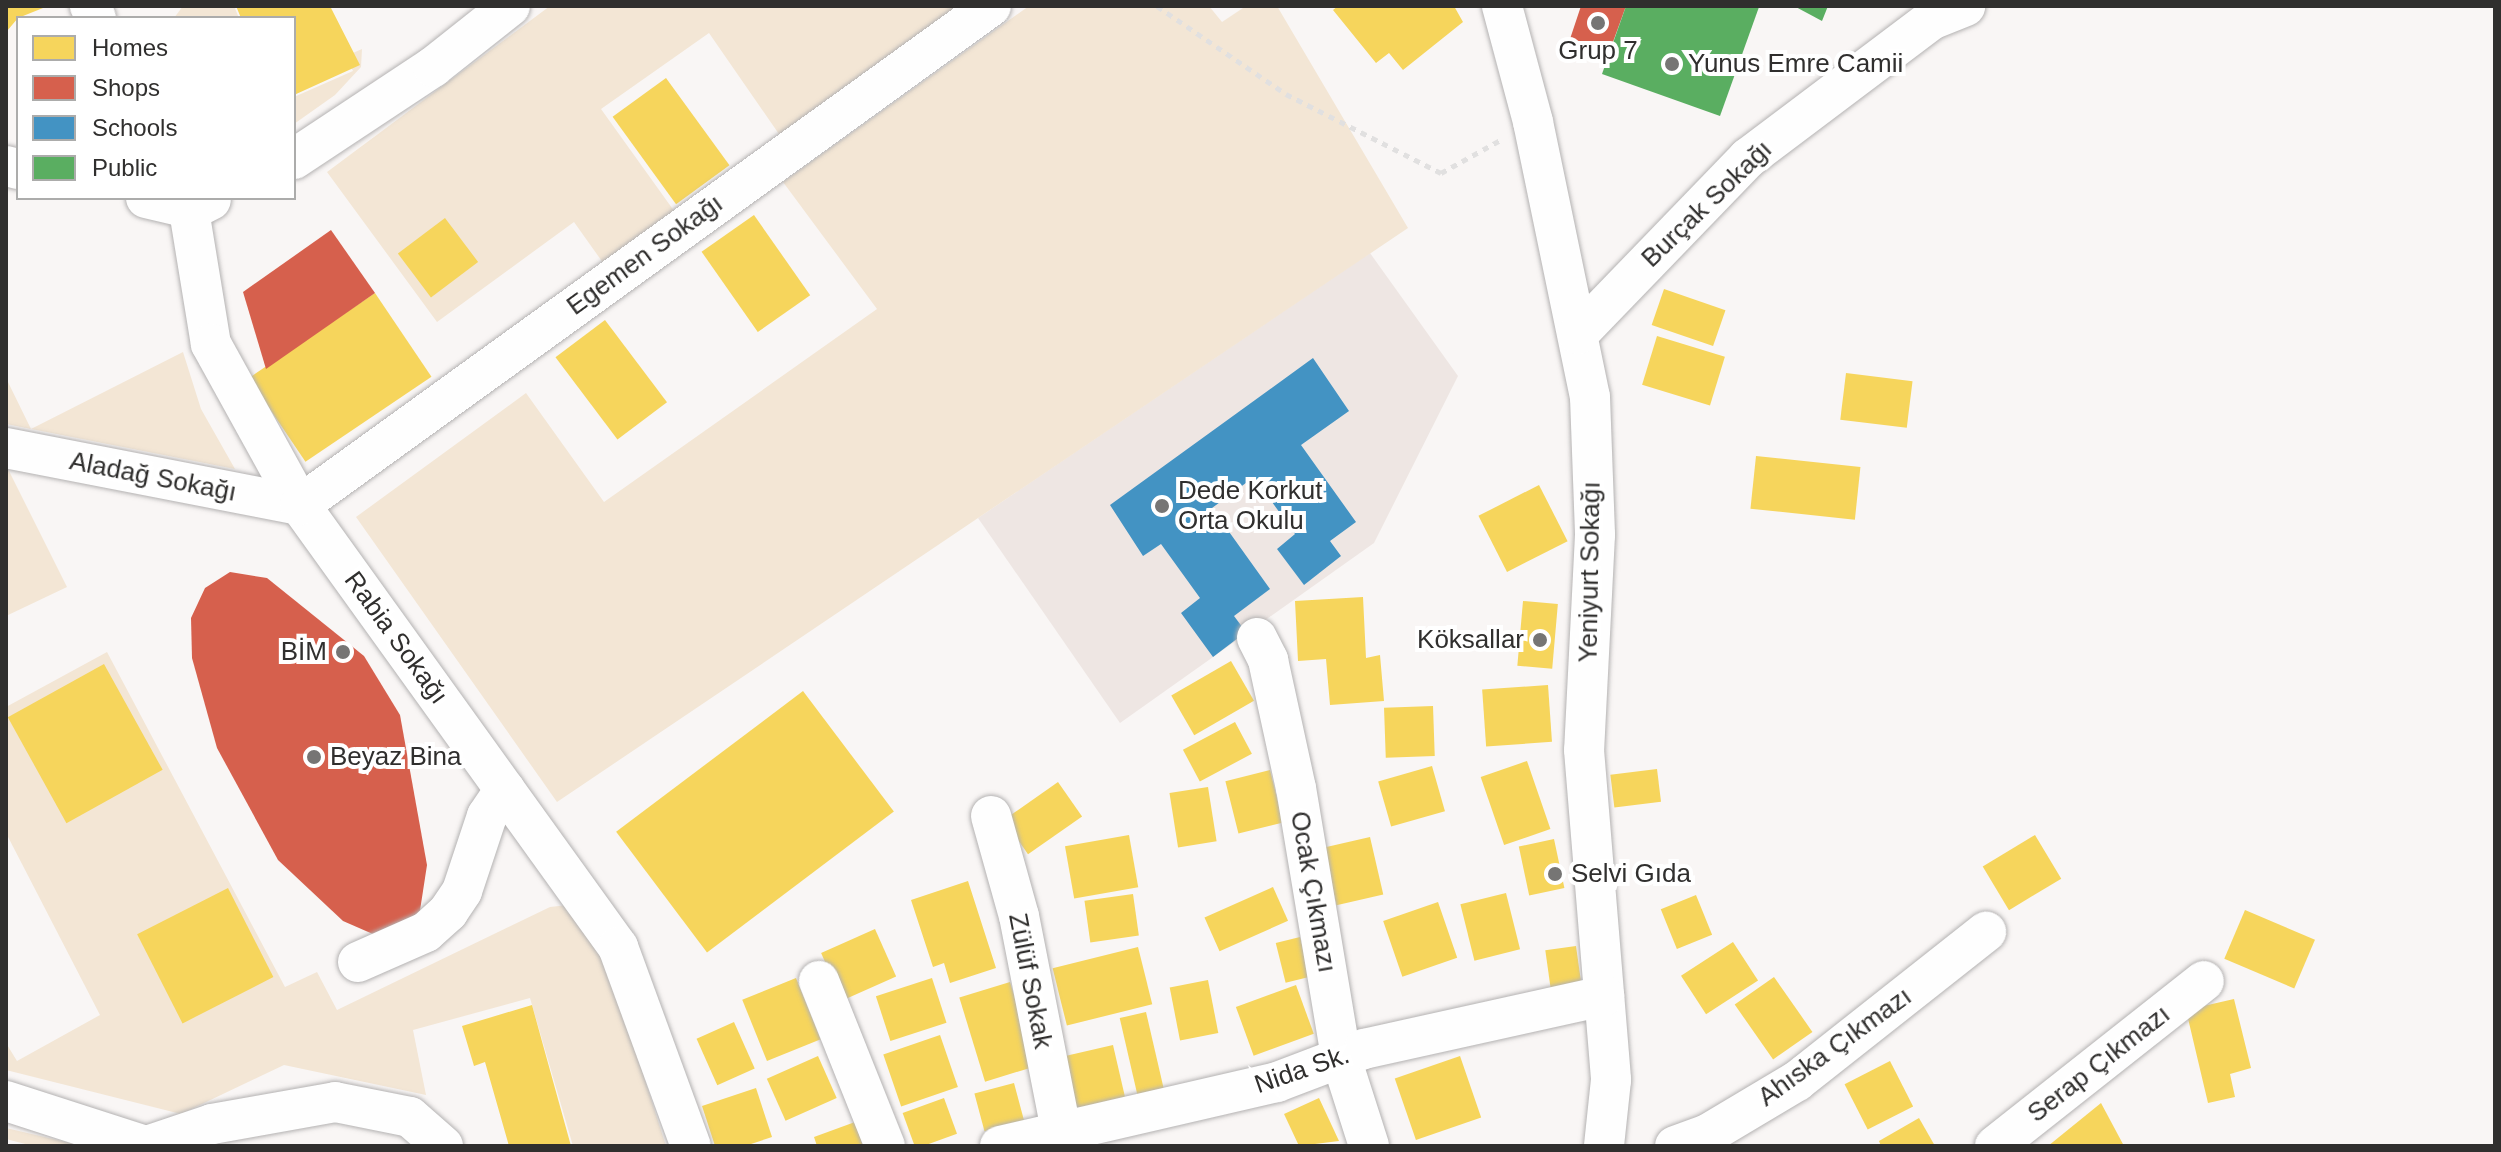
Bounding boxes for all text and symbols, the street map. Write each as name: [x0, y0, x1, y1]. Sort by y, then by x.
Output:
marker: Grup 7: [1589, 14, 1607, 32]
legend: [16, 16, 296, 200]
text: Homes: [92, 34, 168, 61]
place label: Grup 7: [1558, 35, 1638, 67]
place label: Yunus Emre Camii: [1688, 48, 1903, 80]
marker: Yunus Emre Camii: [1663, 55, 1681, 73]
text: Shops: [92, 74, 160, 101]
text: Schools: [92, 114, 177, 141]
street label: Burçak Sokağı: [1635, 134, 1779, 274]
text: Public: [92, 154, 157, 181]
street label: Egemen Sokağı: [561, 188, 729, 322]
street label: Aladağ Sokağı: [67, 446, 239, 508]
place label: Dede Korkut Orta Okulu: [1178, 475, 1323, 536]
street label: Yeniyurt Sokağı: [1573, 481, 1607, 663]
marker: Dede Korkut Orta Okulu: [1153, 497, 1171, 515]
street label: Rabia Sokağı: [338, 566, 454, 710]
place label: Köksallar: [1417, 624, 1524, 656]
marker: Köksallar: [1531, 631, 1549, 649]
place label: BİM: [281, 636, 327, 668]
marker: BİM: [334, 643, 352, 661]
place label: Beyaz Bina: [330, 741, 462, 773]
marker: Beyaz Bina: [305, 748, 323, 766]
street label: Ocak Çıkmazı: [1283, 809, 1343, 975]
place label: Selvi Gıda: [1571, 858, 1691, 890]
marker: Selvi Gıda: [1546, 865, 1564, 883]
street label: Zülüf Sokak: [1002, 911, 1058, 1051]
street label: Ahıska Çıkmazı: [1752, 981, 1918, 1113]
street label: Serap Çıkmazı: [2022, 999, 2176, 1129]
street label: Nida Sk.: [1250, 1039, 1354, 1101]

